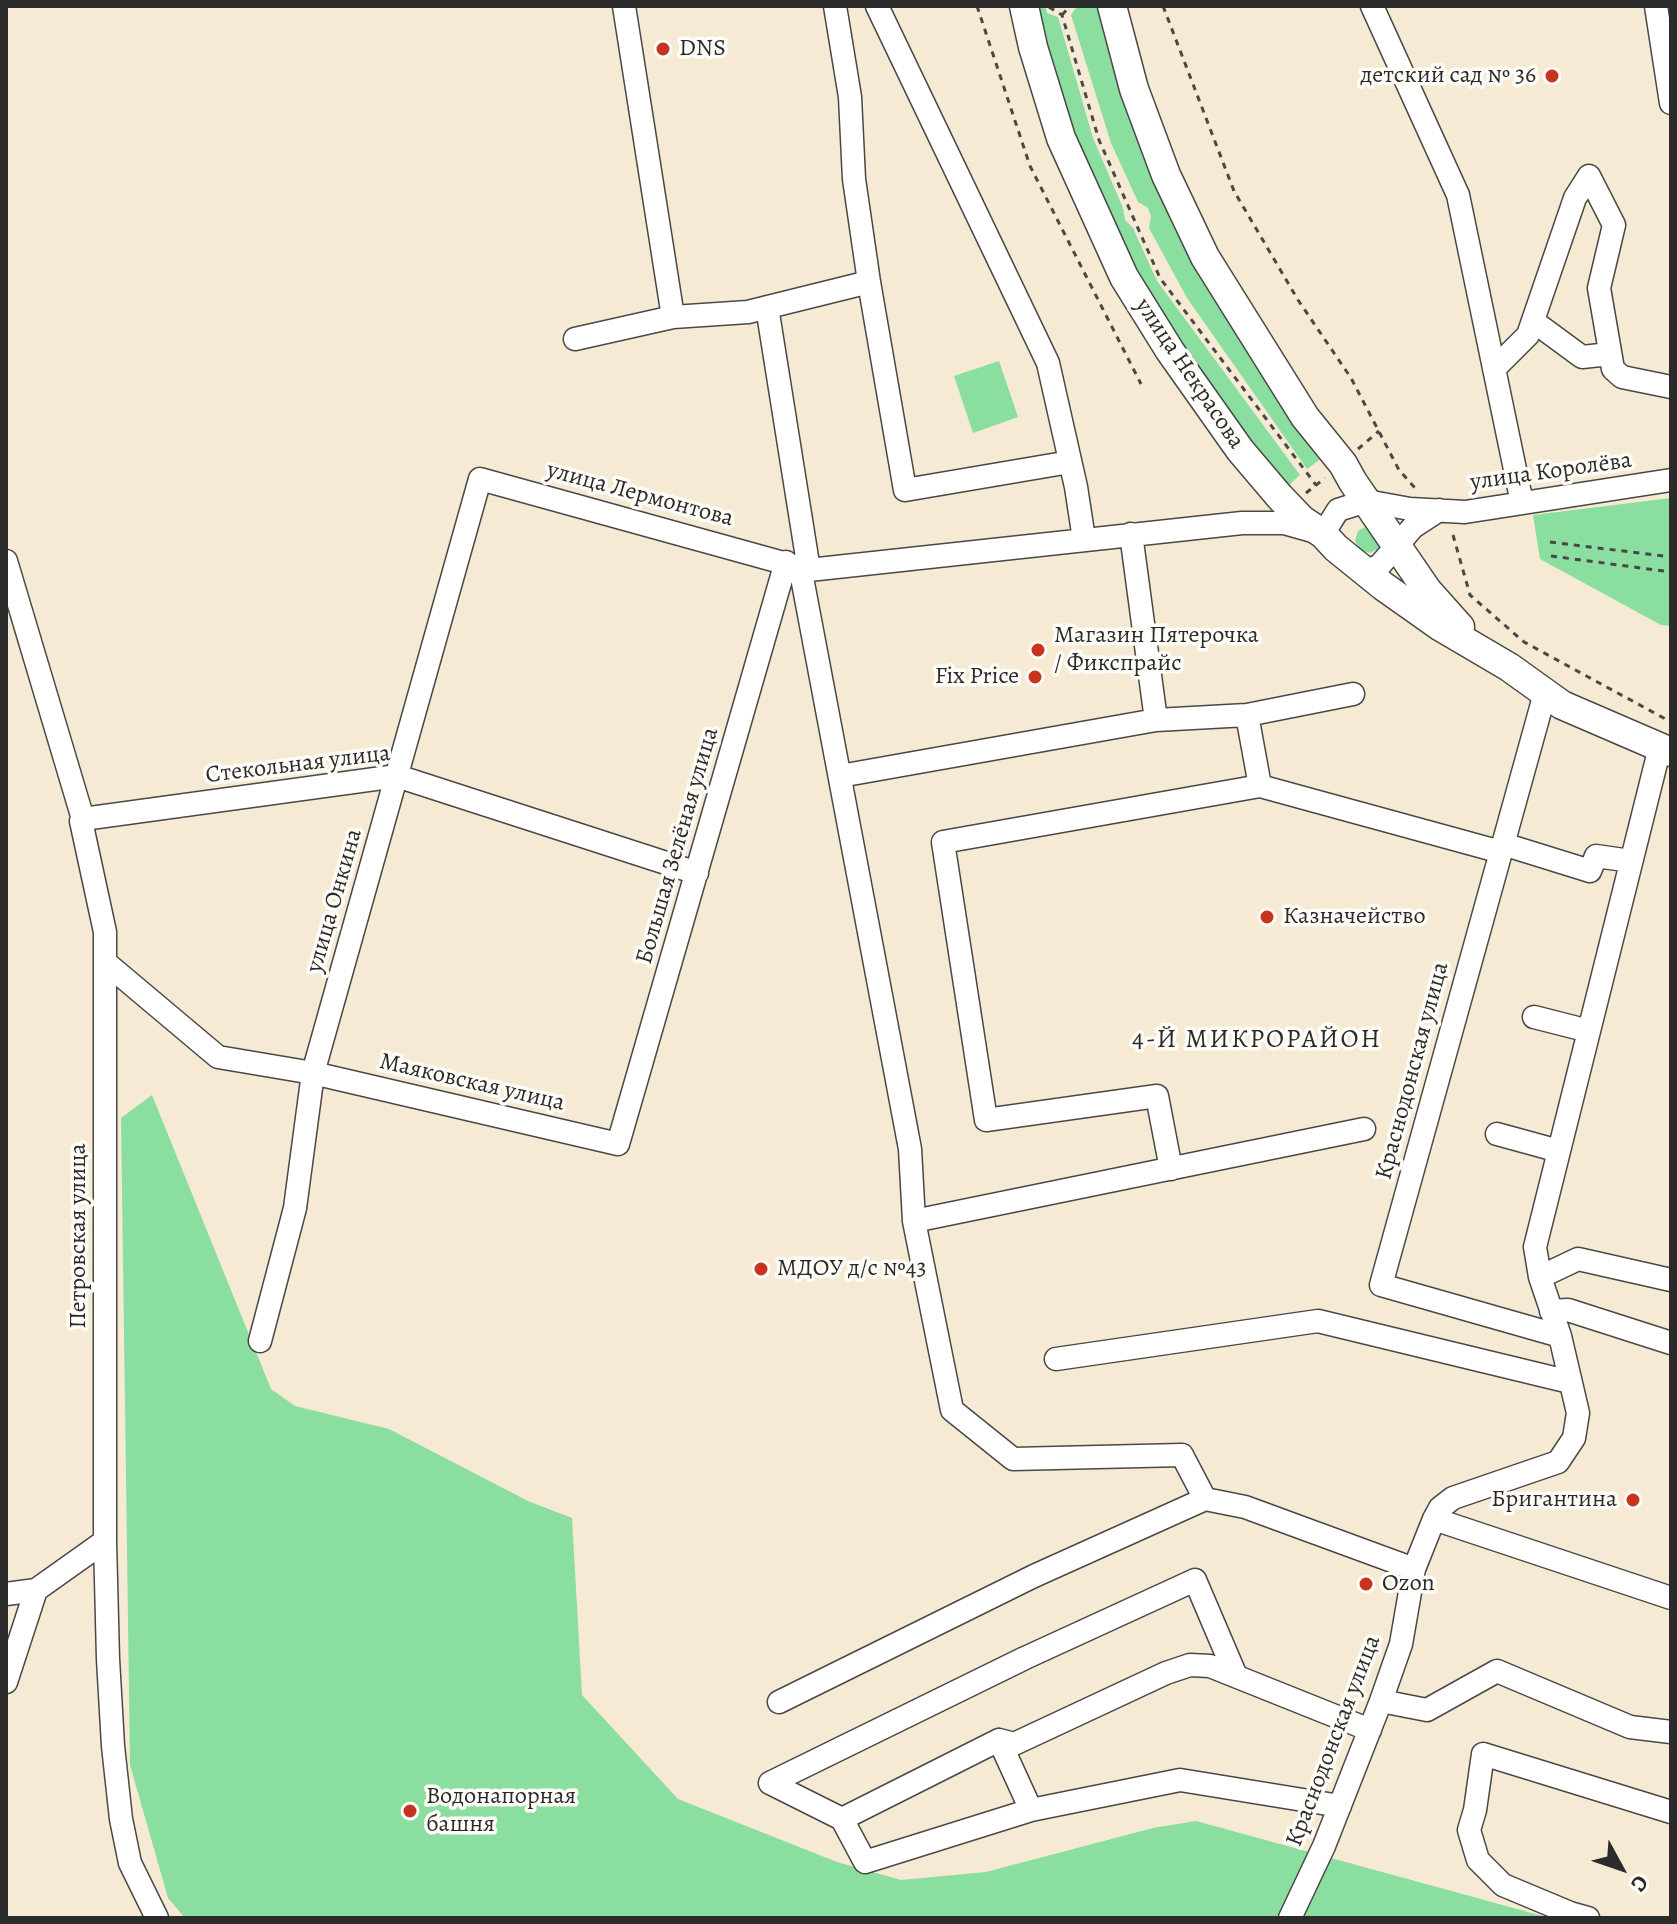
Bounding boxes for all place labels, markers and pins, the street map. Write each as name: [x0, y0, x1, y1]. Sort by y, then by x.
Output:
place label: DNS: [679, 35, 726, 63]
marker: DNS: [654, 40, 672, 58]
place label: детский сад № 36: [1360, 62, 1536, 90]
marker: детский сад № 36: [1543, 67, 1561, 85]
place label: Магазин Пятерочка / Фикспрайс: [1054, 622, 1259, 678]
marker: Магазин Пятерочка / Фикспрайс: [1029, 641, 1047, 659]
place label: Fix Price: [935, 663, 1019, 691]
marker: Fix Price: [1026, 668, 1044, 686]
place label: Казначейство: [1283, 903, 1426, 931]
marker: Казначейство: [1258, 908, 1276, 926]
place label: МДОУ д/с №43: [777, 1255, 926, 1283]
marker: МДОУ д/с №43: [752, 1260, 770, 1278]
place label: Бригантина: [1491, 1486, 1617, 1514]
marker: Бригантина: [1624, 1491, 1642, 1509]
place label: Ozon: [1382, 1570, 1435, 1598]
marker: Ozon: [1357, 1575, 1375, 1593]
place label: Водонапорная башня: [426, 1783, 576, 1839]
marker: Водонапорная башня: [401, 1802, 419, 1820]

